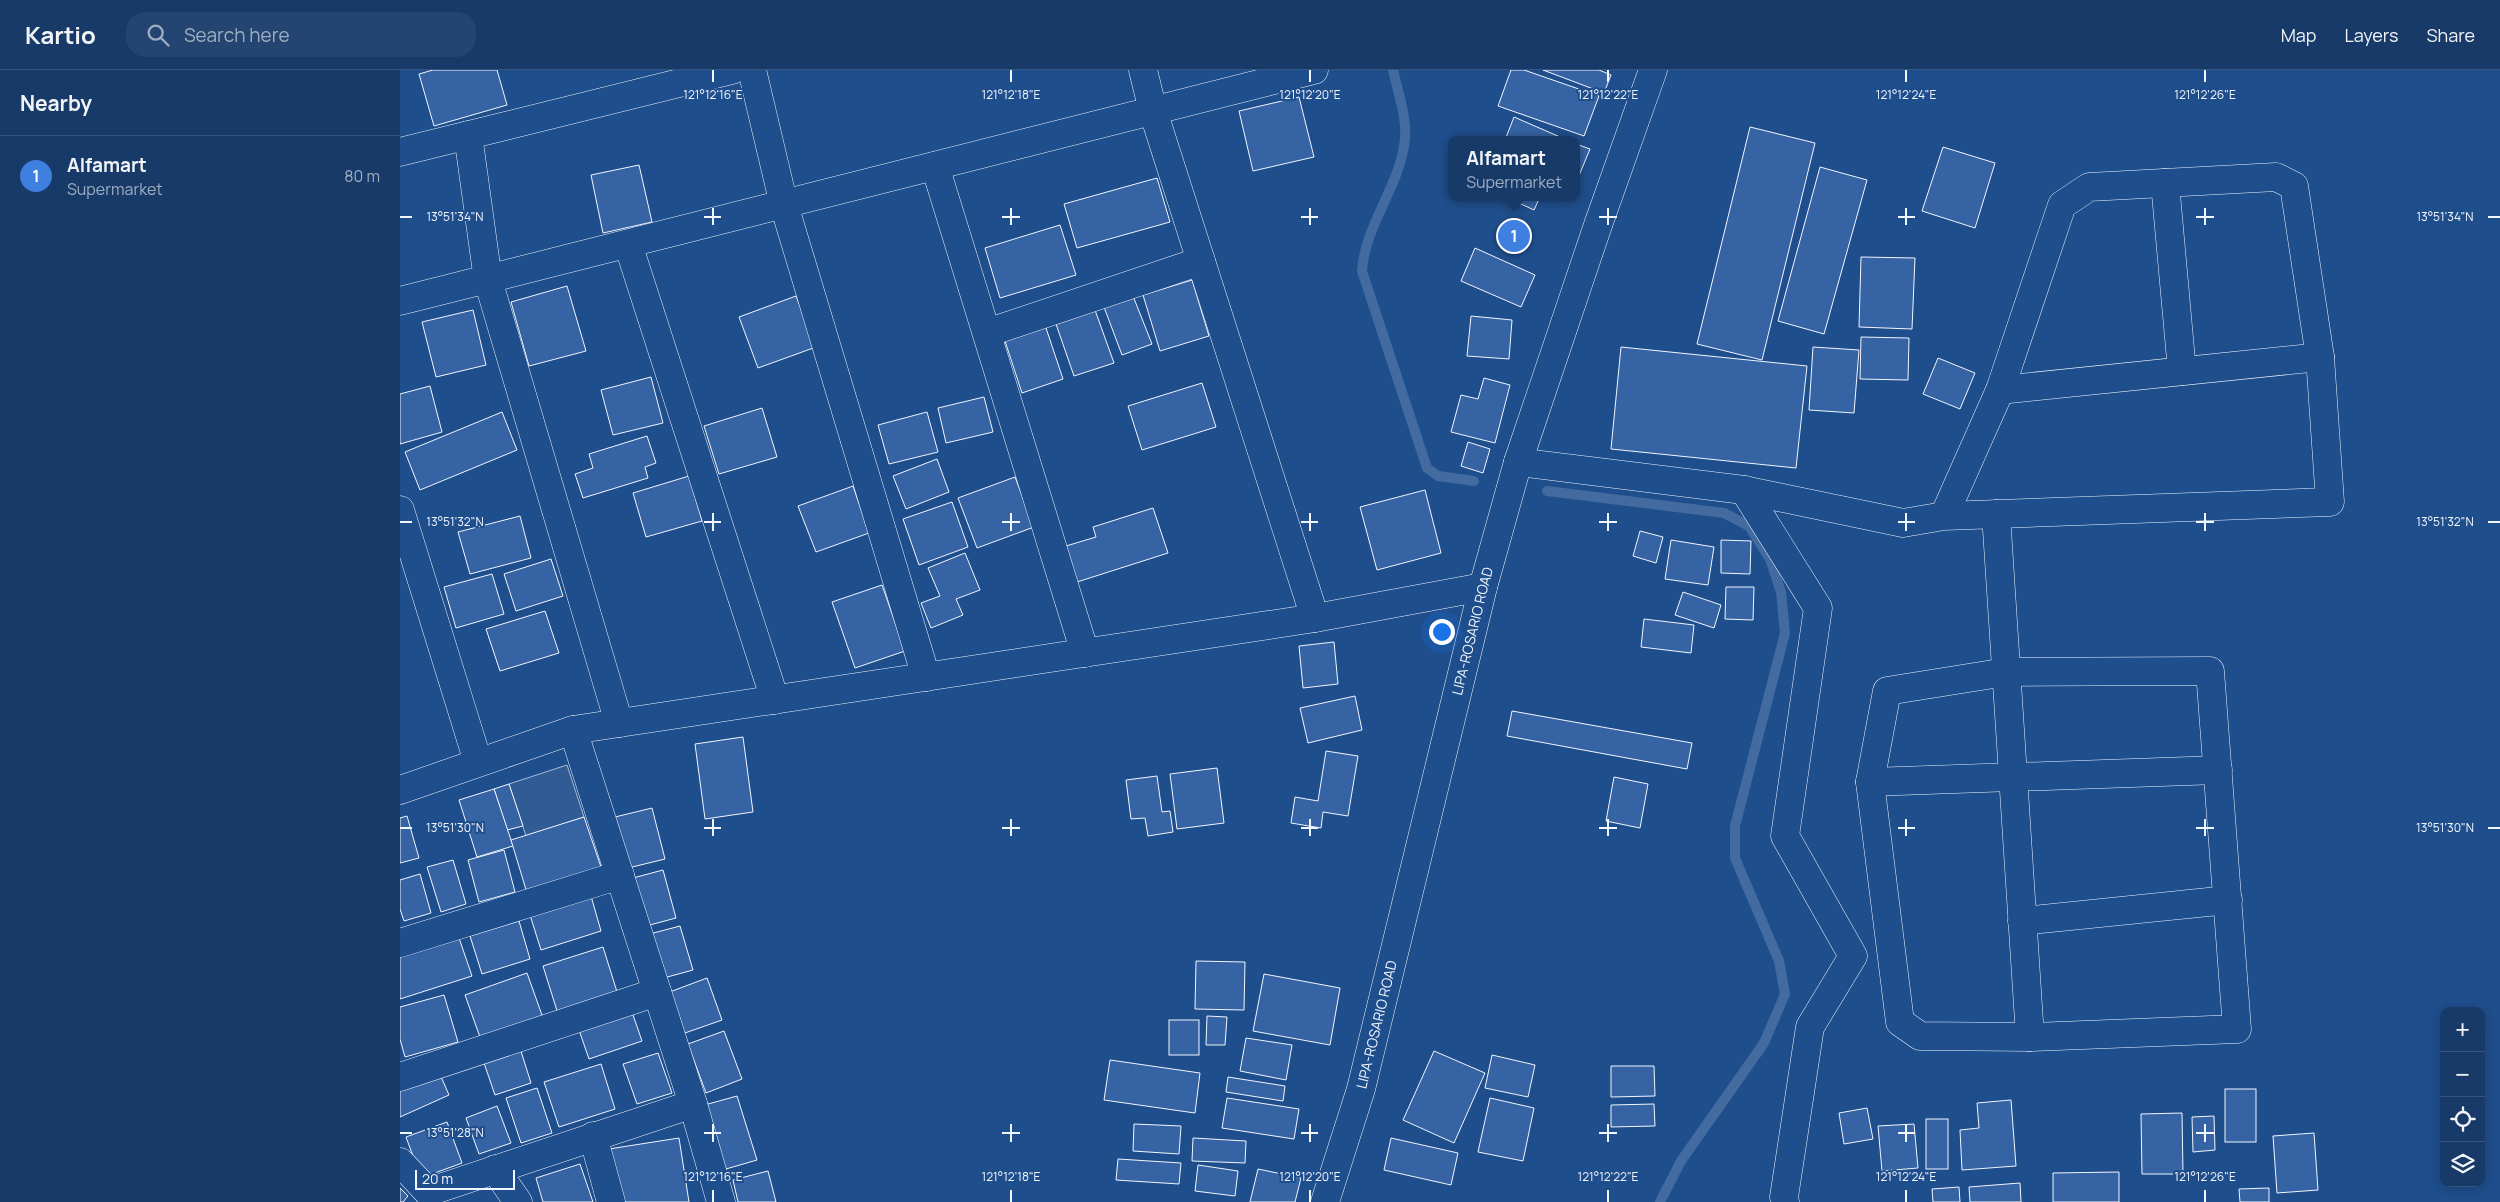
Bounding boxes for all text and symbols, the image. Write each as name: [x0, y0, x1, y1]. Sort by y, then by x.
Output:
search box: [126, 12, 476, 57]
text: Kartio: [25, 18, 96, 51]
icon: search: [144, 21, 172, 49]
text: Search here: [184, 22, 290, 48]
text: Map: [2281, 23, 2316, 47]
text: Layers: [2344, 23, 2398, 47]
text: Share: [2426, 23, 2475, 47]
text: 121°12'16"E: [683, 86, 743, 103]
text: 121°12'18"E: [982, 86, 1041, 103]
text: 121°12'20"E: [1279, 86, 1341, 103]
text: 121°12'22"E: [1578, 86, 1639, 103]
text: 121°12'24"E: [1876, 86, 1936, 103]
text: 121°12'26"E: [2174, 86, 2236, 103]
text: Nearby: [20, 89, 92, 117]
popup: [1448, 136, 1580, 201]
text: Alfamart: [1466, 145, 1546, 171]
text: Alfamart: [67, 152, 147, 178]
text: 1: [32, 165, 40, 187]
text: 80 m: [344, 165, 380, 187]
text: Supermarket: [1466, 171, 1562, 193]
text: Supermarket: [67, 178, 163, 200]
text: 13°51'34"N: [426, 208, 484, 225]
text: 13°51'34"N: [2416, 208, 2474, 225]
pin: 1: [1498, 217, 1530, 255]
text: 13°51'32"N: [426, 513, 484, 530]
text: 13°51'32"N: [2416, 513, 2474, 530]
street label: LIPA-ROSARIO ROAD: [1447, 565, 1497, 697]
your location: [1429, 619, 1455, 645]
text: 13°51'30"N: [426, 819, 484, 836]
text: 13°51'30"N: [2416, 819, 2474, 836]
street label: LIPA-ROSARIO ROAD: [1351, 958, 1401, 1090]
map controls: [2440, 1007, 2485, 1187]
button: +: [2440, 1007, 2485, 1052]
button: −: [2440, 1052, 2485, 1097]
button: locate: [2440, 1097, 2485, 1142]
text: 13°51'28"N: [426, 1124, 484, 1141]
button: layers: [2440, 1142, 2485, 1187]
scale bar: [415, 1167, 515, 1190]
text: 121°12'16"E: [683, 1168, 743, 1185]
text: 121°12'18"E: [982, 1168, 1041, 1185]
text: 121°12'20"E: [1279, 1168, 1341, 1185]
text: 121°12'22"E: [1578, 1168, 1639, 1185]
text: 121°12'24"E: [1876, 1168, 1936, 1185]
text: 121°12'26"E: [2174, 1168, 2236, 1185]
text: 20 m: [422, 1169, 453, 1188]

